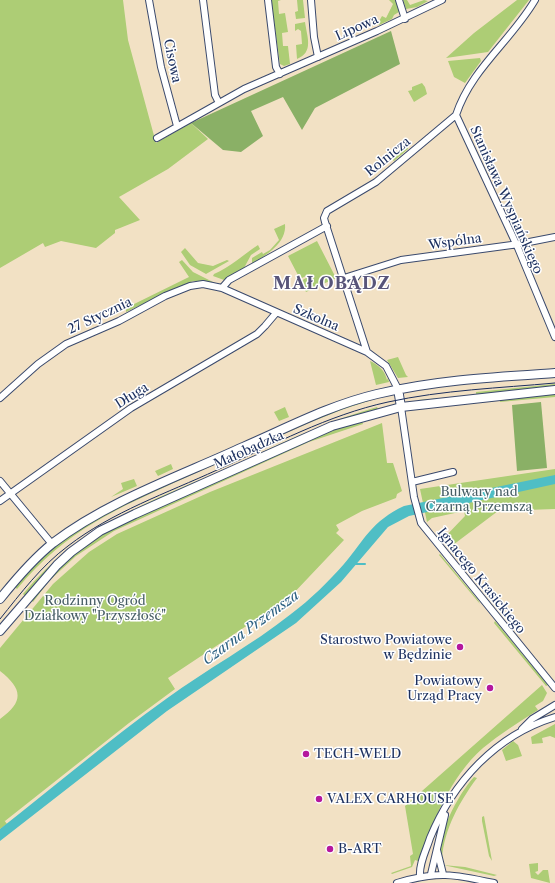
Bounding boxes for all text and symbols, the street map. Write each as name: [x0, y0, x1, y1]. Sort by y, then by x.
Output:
street label: Lipowa: [333, 12, 381, 44]
street label: Cisowa: [160, 38, 184, 84]
street label: Stanisława Wyspiańskiego: [466, 124, 546, 276]
street label: Rolnicza: [362, 134, 414, 180]
street label: Wspólna: [427, 231, 483, 253]
district label: MAŁOBĄDZ: [273, 274, 391, 294]
street label: 27 Stycznia: [65, 294, 135, 338]
street label: Szkolna: [291, 301, 341, 335]
street label: Długa: [113, 380, 151, 412]
street label: Małobądzka: [211, 428, 287, 472]
park label: Bulwary nad Czarną Przemszą: [426, 484, 532, 515]
street label: Ignacego Krasickiego: [434, 525, 528, 637]
water label: Czarna Przemsza: [199, 587, 303, 669]
park label: Rodzinny Ogród Działkowy "Przyszłość": [24, 593, 166, 624]
place label: Starostwo Powiatowe w Będzinie: [320, 632, 452, 663]
marker: Starostwo Powiatowe w Będzinie: [455, 642, 465, 652]
place label: Powiatowy Urząd Pracy: [407, 673, 482, 704]
marker: Powiatowy Urząd Pracy: [485, 683, 495, 693]
place label: TECH-WELD: [314, 746, 401, 762]
marker: TECH-WELD: [301, 749, 311, 759]
place label: VALEX CARHOUSE: [327, 791, 454, 807]
marker: VALEX CARHOUSE: [314, 794, 324, 804]
place label: B-ART: [338, 841, 381, 857]
marker: B-ART: [325, 844, 335, 854]

